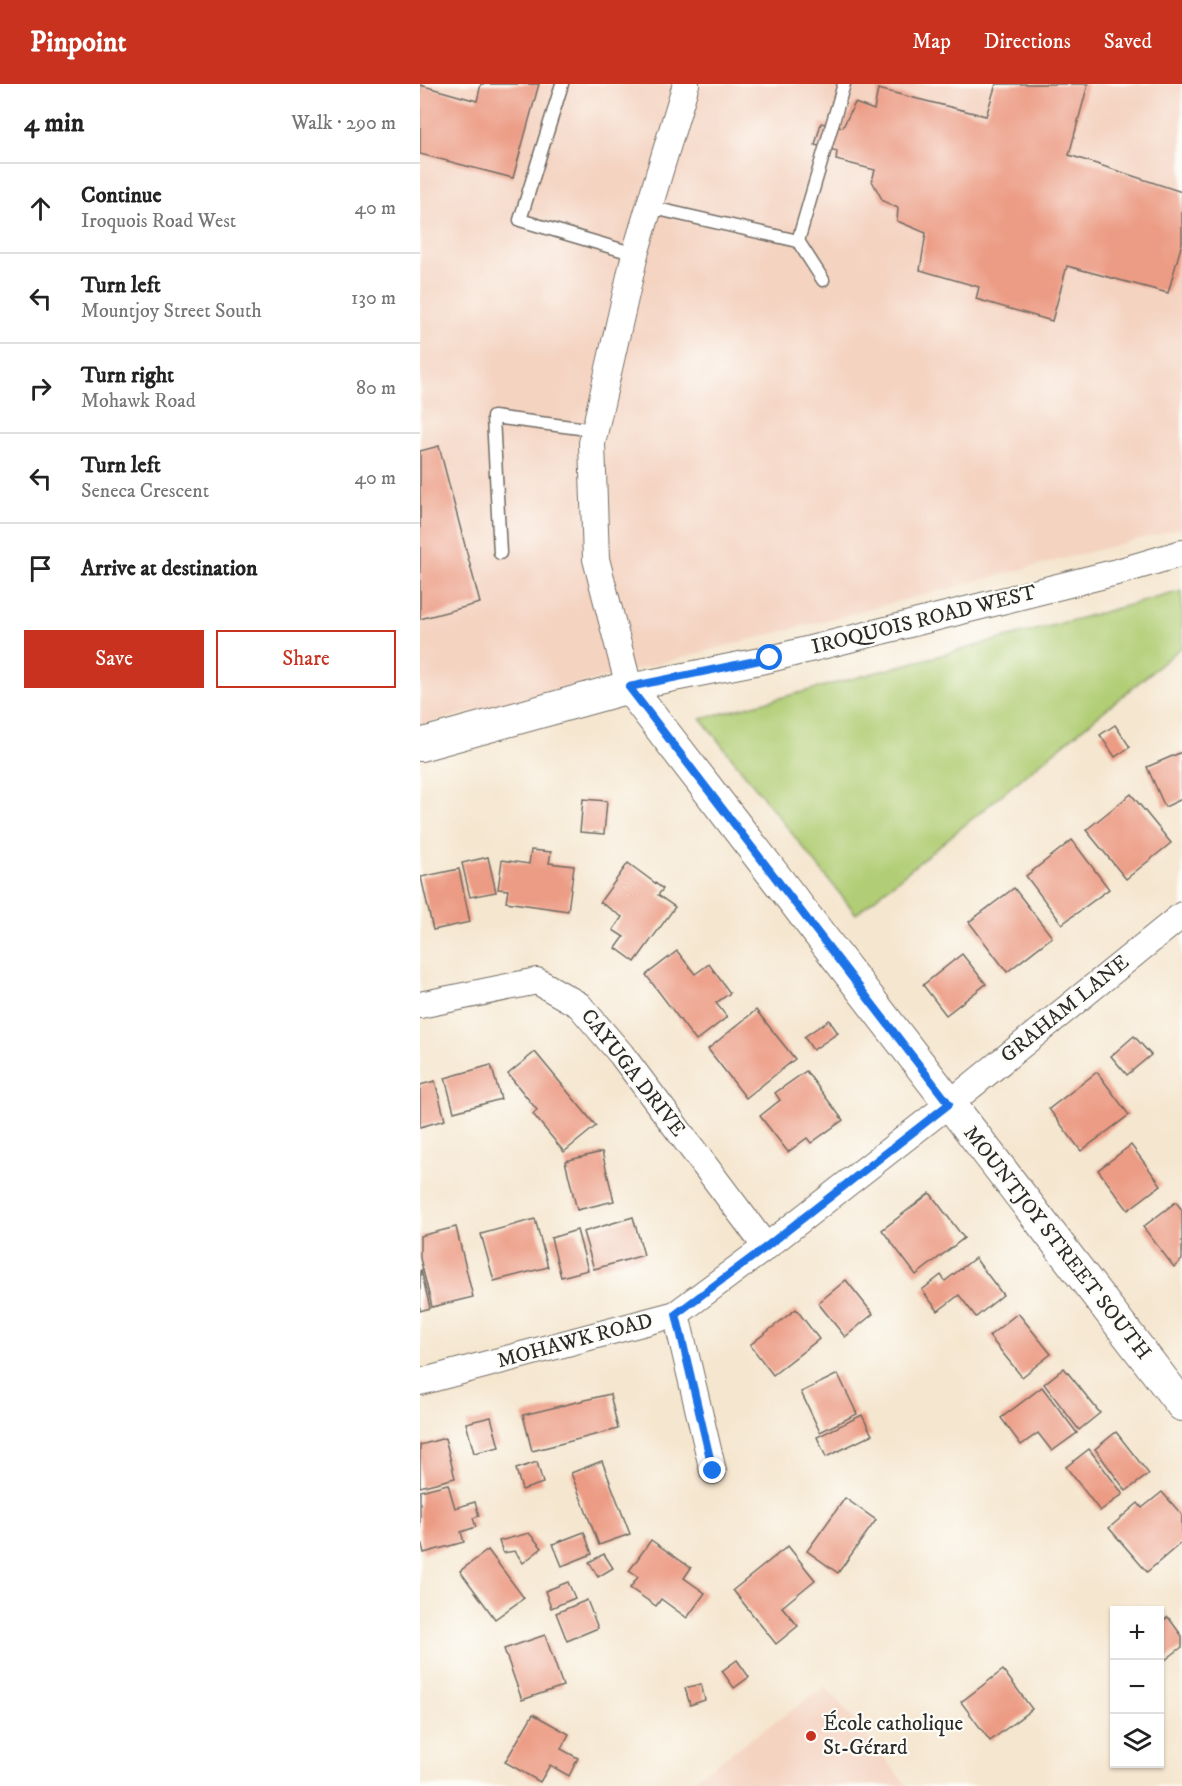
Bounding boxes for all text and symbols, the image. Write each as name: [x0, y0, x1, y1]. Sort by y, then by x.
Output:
text: Pinpoint: [30, 25, 126, 60]
text: Map: [912, 29, 951, 55]
text: Directions: [984, 29, 1071, 55]
text: Saved: [1104, 29, 1152, 55]
text: 4 min: [24, 107, 84, 140]
text: Walk · 290 m: [291, 111, 396, 136]
text: Continue: [81, 182, 162, 209]
icon: ahead: [24, 192, 57, 225]
text: 40 m: [354, 196, 396, 221]
text: Iroquois Road West: [81, 209, 236, 234]
text: Turn left: [81, 272, 161, 299]
icon: left: [24, 282, 57, 315]
text: 130 m: [351, 286, 396, 311]
text: Mountjoy Street South: [81, 299, 262, 324]
text: Turn right: [81, 362, 174, 389]
icon: right: [24, 372, 57, 405]
text: 80 m: [356, 376, 396, 401]
text: Mohawk Road: [81, 389, 196, 414]
text: Turn left: [81, 452, 161, 479]
icon: left: [24, 462, 57, 495]
text: 40 m: [354, 466, 396, 491]
text: Seneca Crescent: [81, 479, 209, 504]
icon: arrive: [24, 552, 57, 585]
text: Arrive at destination: [81, 555, 258, 582]
street label: IROQUOIS ROAD WEST: [809, 579, 1039, 661]
button: Save: [24, 630, 204, 688]
button: Share: [216, 630, 396, 688]
route start: [756, 644, 782, 670]
street label: GRAHAM LANE: [996, 949, 1135, 1069]
street label: CAYUGA DRIVE: [575, 1004, 691, 1142]
street label: MOUNTJOY STREET SOUTH: [957, 1121, 1157, 1365]
street label: MOHAWK ROAD: [494, 1308, 656, 1374]
route end: [699, 1457, 725, 1483]
map controls: [1110, 1606, 1164, 1768]
button: +: [1110, 1606, 1164, 1660]
button: −: [1110, 1660, 1164, 1714]
place label: École catholique St-Gérard: [823, 1710, 963, 1761]
button: layers: [1110, 1714, 1164, 1768]
marker: École catholique St-Gérard: [804, 1729, 818, 1743]

